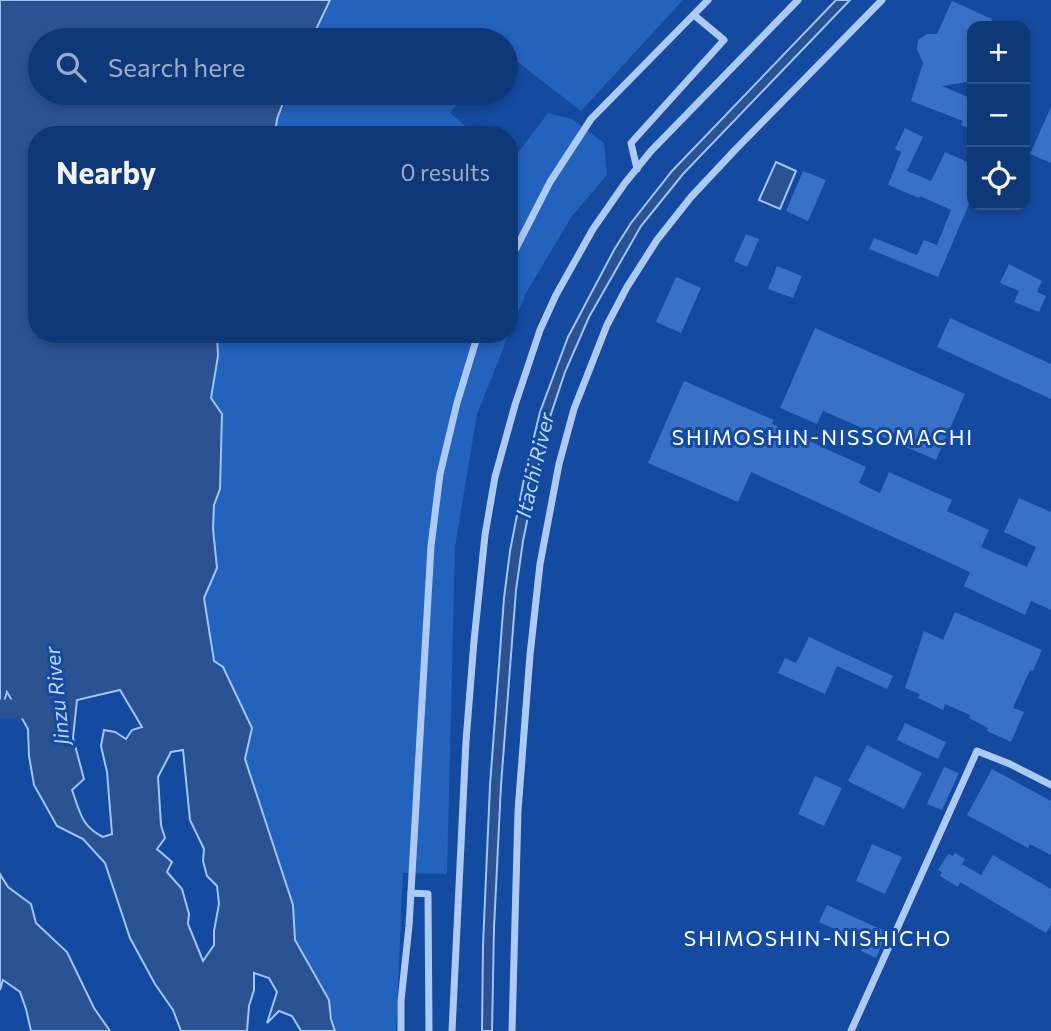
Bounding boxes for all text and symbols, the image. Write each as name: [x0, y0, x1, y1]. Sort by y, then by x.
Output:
map controls: [967, 21, 1030, 210]
button: +: [967, 21, 1030, 84]
search box: [28, 28, 518, 105]
icon: search: [52, 48, 90, 86]
text: Search here: [108, 51, 246, 82]
button: −: [967, 84, 1030, 147]
button: locate: [967, 147, 1030, 210]
text: Nearby: [56, 153, 156, 190]
text: 0 results: [401, 158, 490, 186]
water label: Itachi River: [510, 410, 558, 520]
district label: SHIMOSHIN-NISSOMACHI: [672, 424, 974, 449]
water label: Jinzu River: [38, 645, 74, 749]
district label: SHIMOSHIN-NISHICHO: [684, 925, 952, 950]

